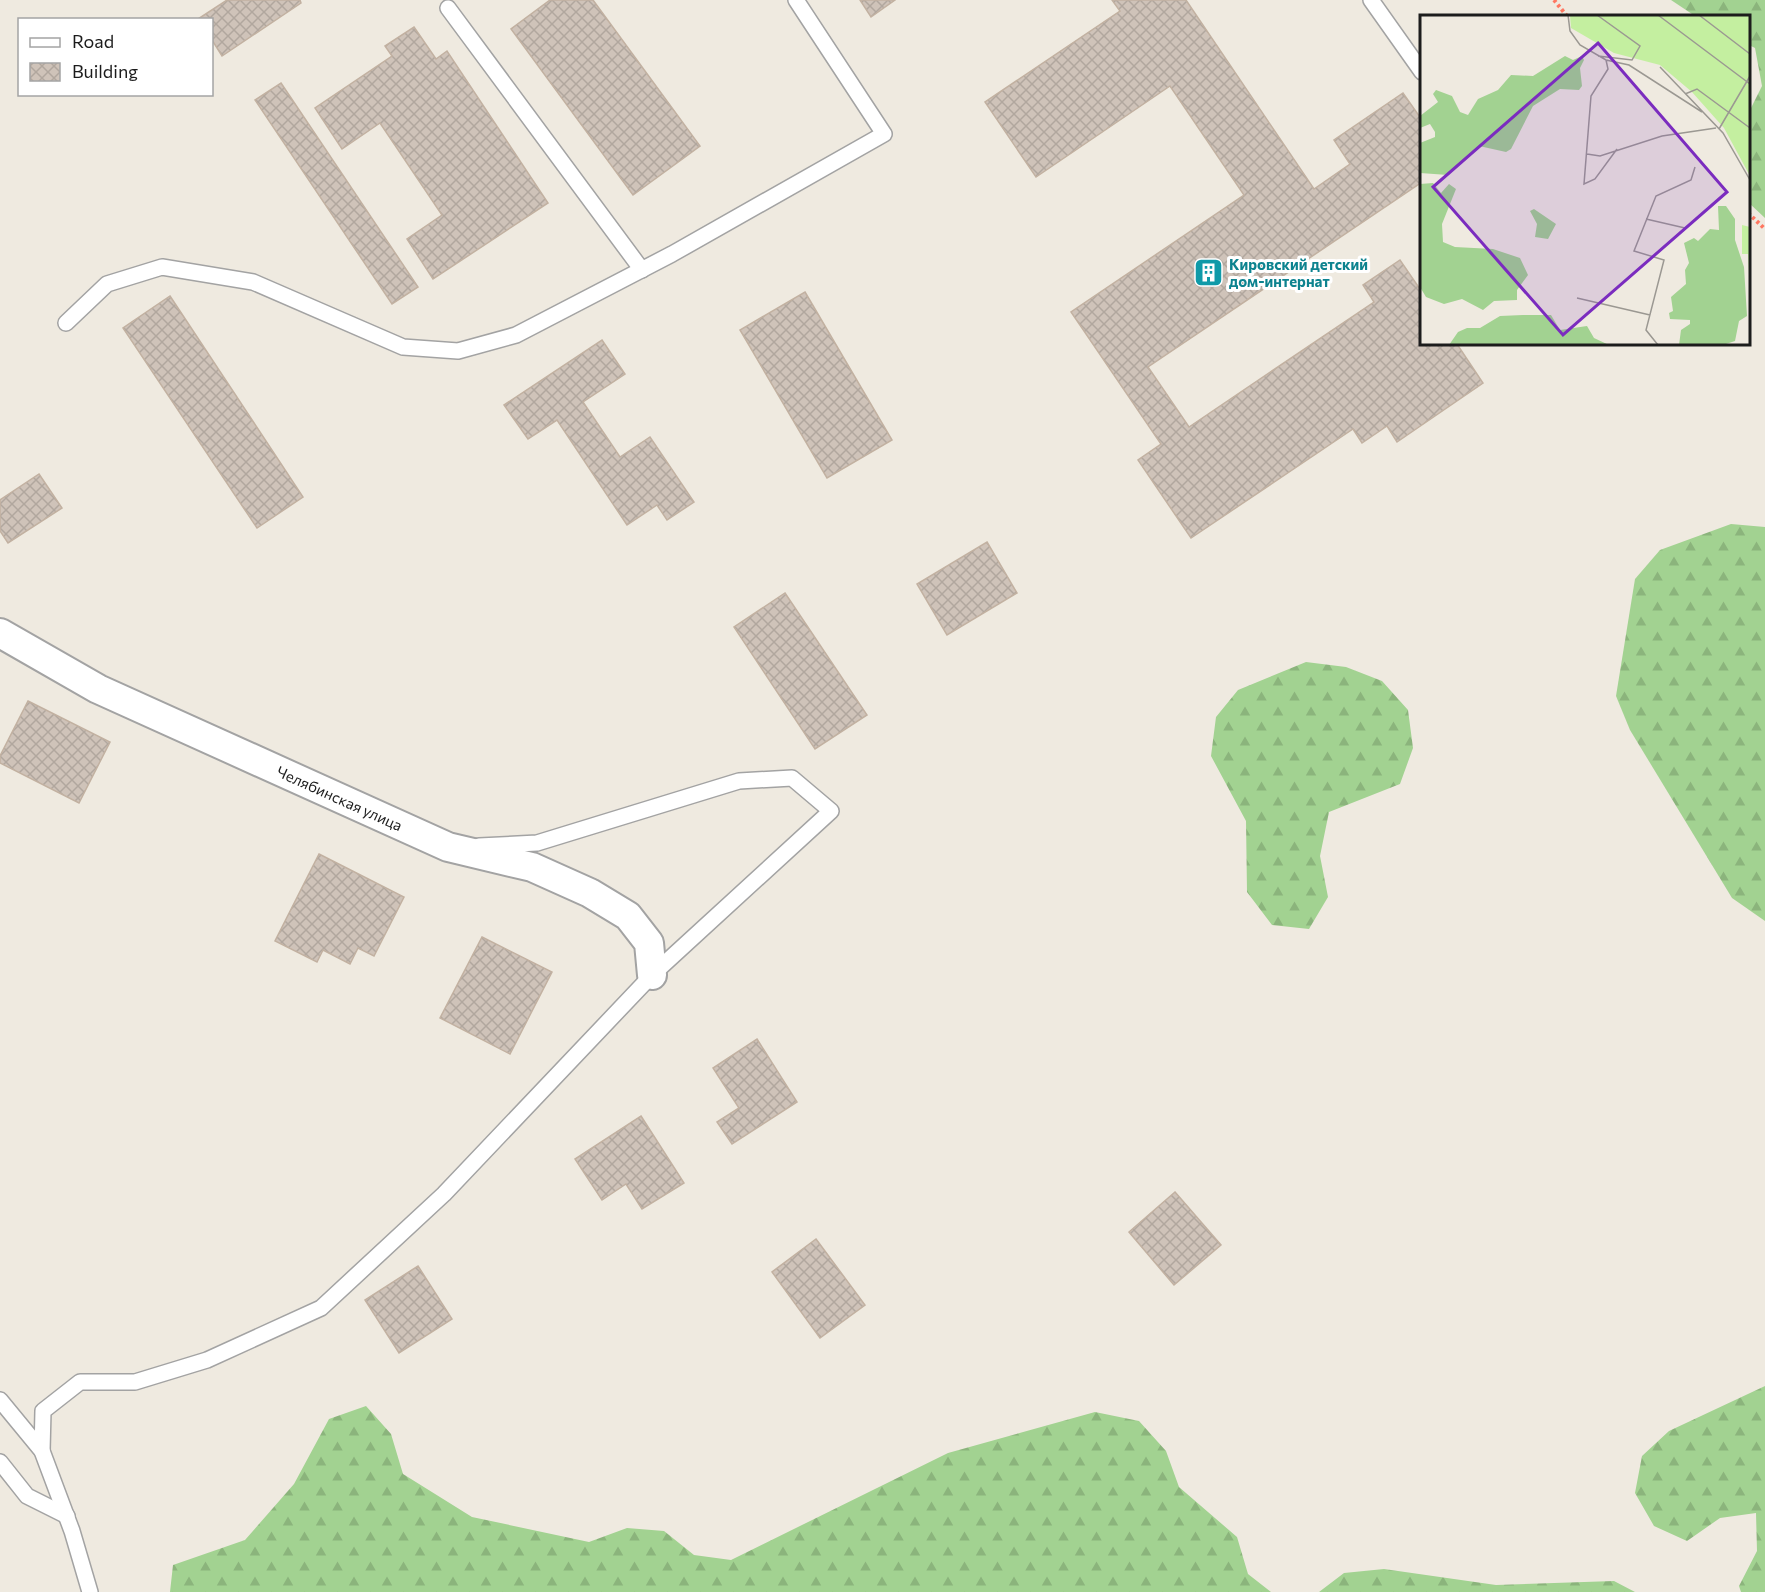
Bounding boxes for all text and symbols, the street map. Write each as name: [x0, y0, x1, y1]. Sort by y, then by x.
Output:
inset map: [1420, 15, 1750, 345]
legend: [18, 18, 213, 96]
text: Road: [72, 30, 114, 52]
text: Building: [72, 60, 138, 82]
place label: Кировский детский дом-интернат: [1229, 255, 1368, 290]
building icon: Кировский детский дом-интернат: [1192, 257, 1224, 289]
street label: Челябинская улица: [274, 762, 405, 834]

